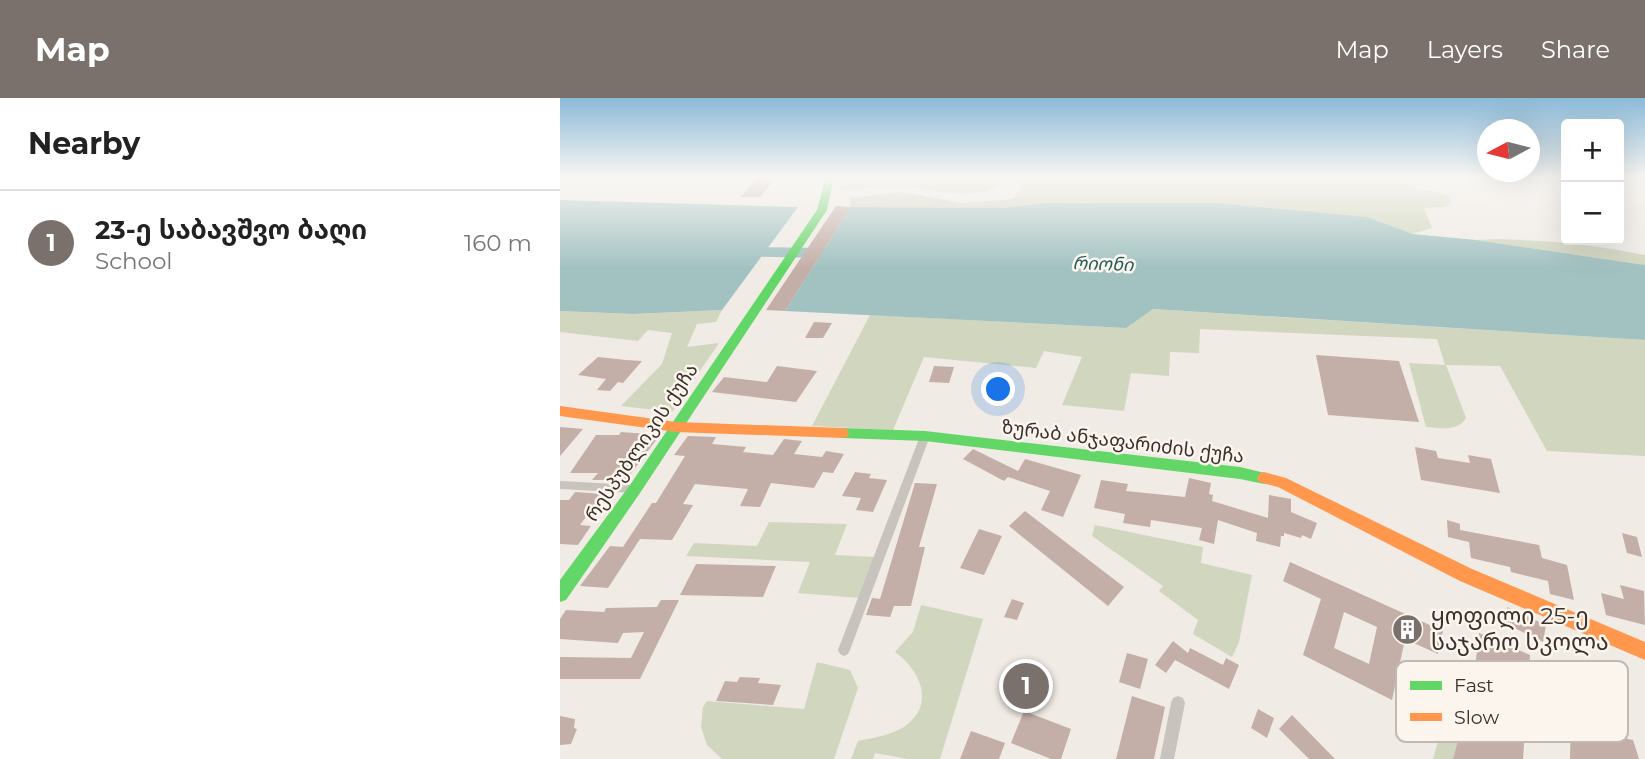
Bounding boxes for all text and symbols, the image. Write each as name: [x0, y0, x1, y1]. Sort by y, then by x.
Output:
text: Map: [35, 29, 110, 69]
text: Map: [1335, 35, 1389, 64]
text: Layers: [1427, 35, 1503, 64]
text: Share: [1541, 35, 1610, 64]
north arrow: [1477, 119, 1540, 182]
map controls: [1561, 119, 1624, 245]
button: +: [1561, 119, 1624, 182]
text: Nearby: [28, 125, 140, 162]
button: −: [1561, 182, 1624, 245]
text: 23-ე საბავშვო ბაღი: [95, 214, 367, 246]
text: 1: [46, 229, 56, 257]
text: 160 m: [464, 229, 532, 257]
text: School: [95, 247, 173, 275]
water label: რიონი: [1072, 252, 1134, 276]
street label: რესპუბლიკის ქუჩა: [580, 359, 704, 526]
your location: [981, 372, 1015, 406]
street label: ზურაბ ანჯაფარიძის ქუჩა: [1000, 415, 1245, 468]
place label: ყოფილი 25-ე საჯარო სკოლა: [1431, 602, 1609, 656]
building icon: ყოფილი 25-ე საჯარო სკოლა: [1391, 612, 1425, 646]
pin: 1: [1003, 660, 1049, 712]
legend: [1396, 661, 1628, 742]
text: Fast: [1454, 674, 1494, 697]
text: Slow: [1454, 706, 1499, 729]

